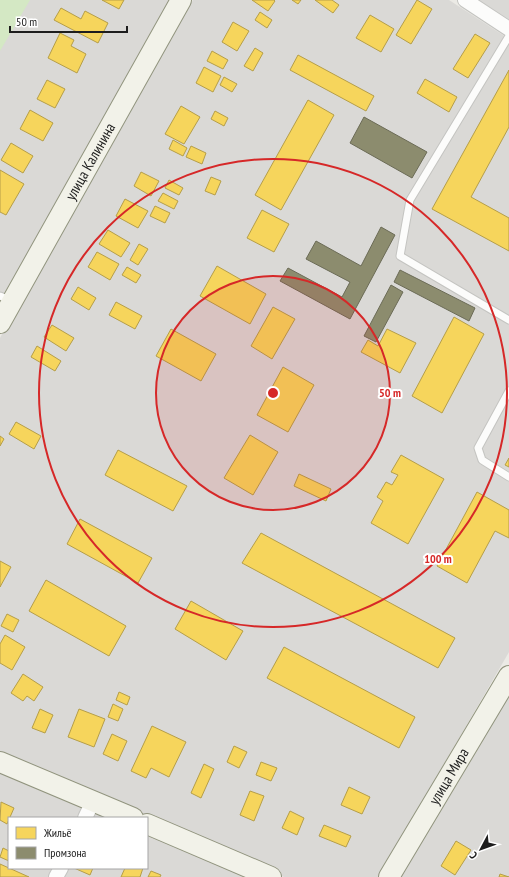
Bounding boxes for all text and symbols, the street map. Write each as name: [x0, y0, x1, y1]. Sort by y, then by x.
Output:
scale bar: [10, 8, 127, 34]
text: 50 m: [16, 14, 37, 29]
street label: улица Калинина: [61, 119, 119, 203]
text: 50 m: [379, 385, 401, 400]
centre of rings: [266, 386, 280, 400]
text: 100 m: [424, 551, 452, 566]
street label: улица Мира: [424, 744, 473, 808]
legend: [8, 817, 148, 869]
text: Жильё: [43, 825, 71, 840]
north arrow: [461, 829, 501, 869]
text: Промзона: [44, 845, 87, 860]
text: С: [467, 849, 480, 862]

